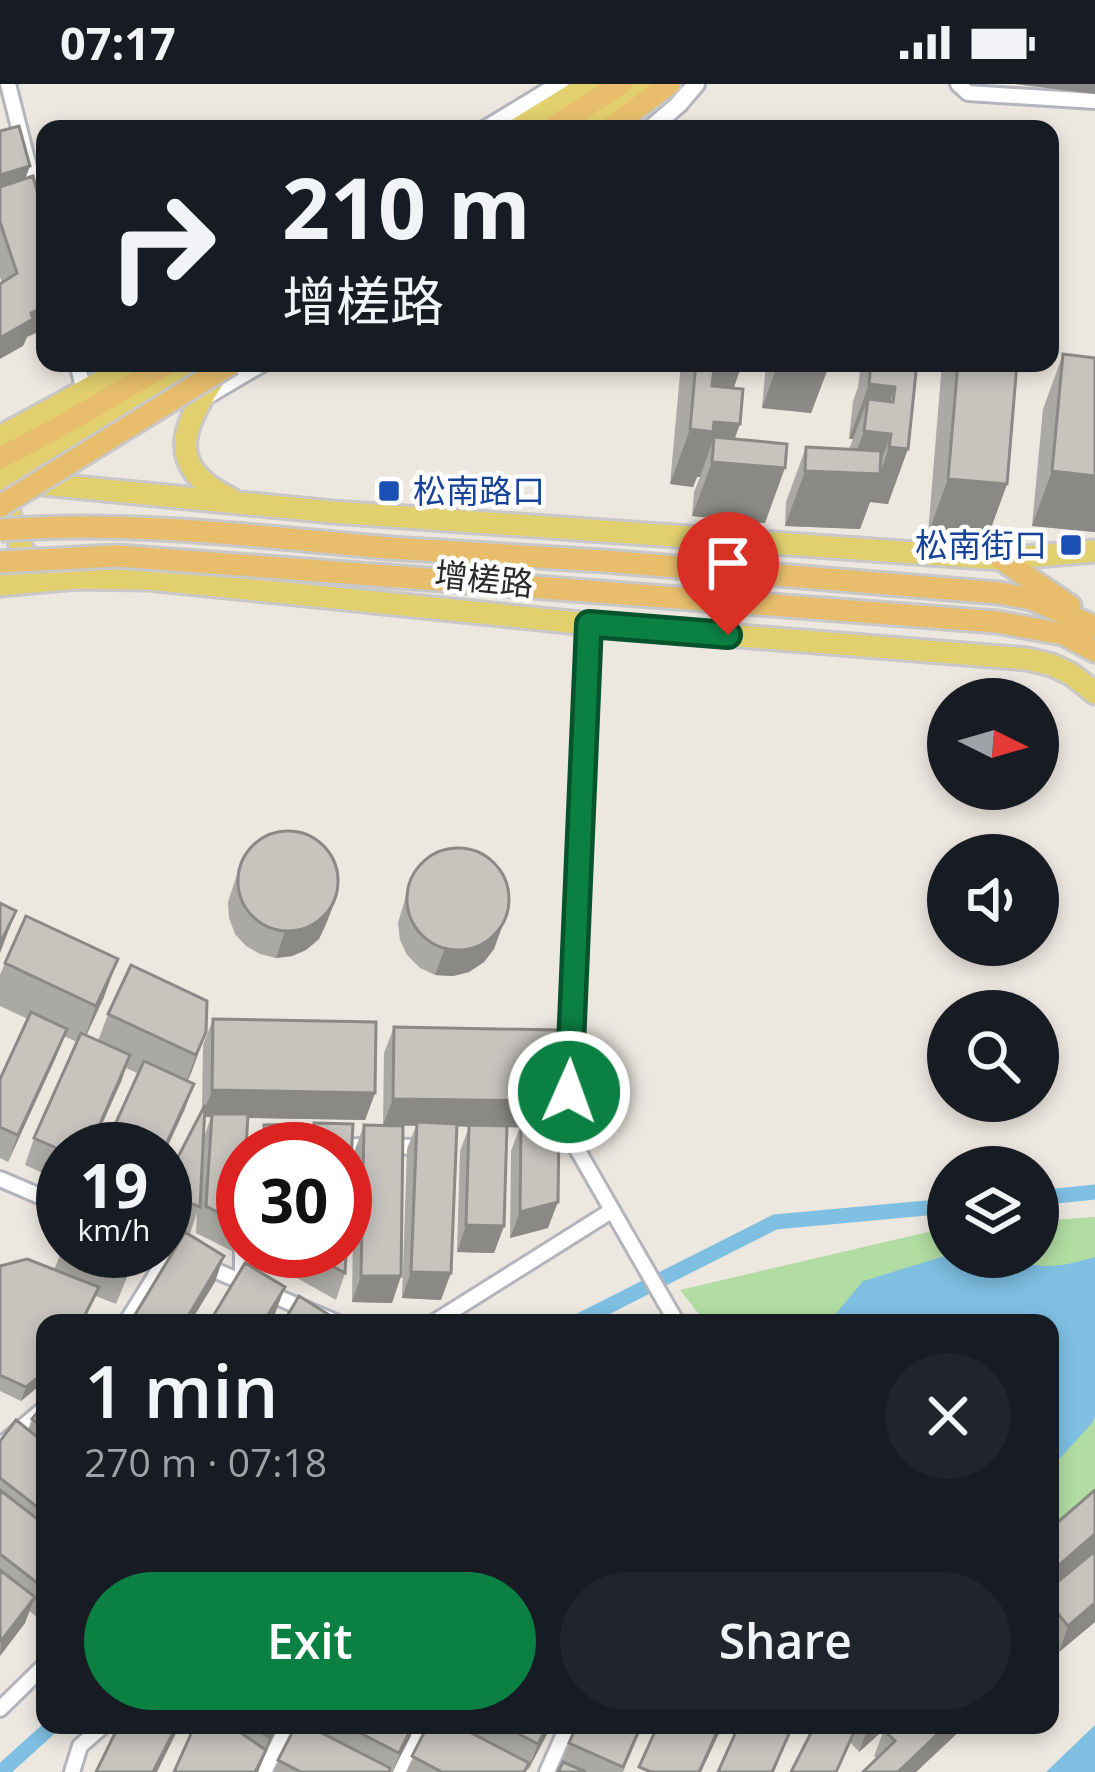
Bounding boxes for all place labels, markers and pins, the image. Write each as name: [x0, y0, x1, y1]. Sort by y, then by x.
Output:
place label: 松南路口: [413, 468, 545, 513]
marker: 松南路口: [376, 478, 402, 504]
pin: [677, 512, 779, 635]
place label: 松南街口: [915, 522, 1047, 567]
marker: 松南街口: [1058, 532, 1084, 558]

